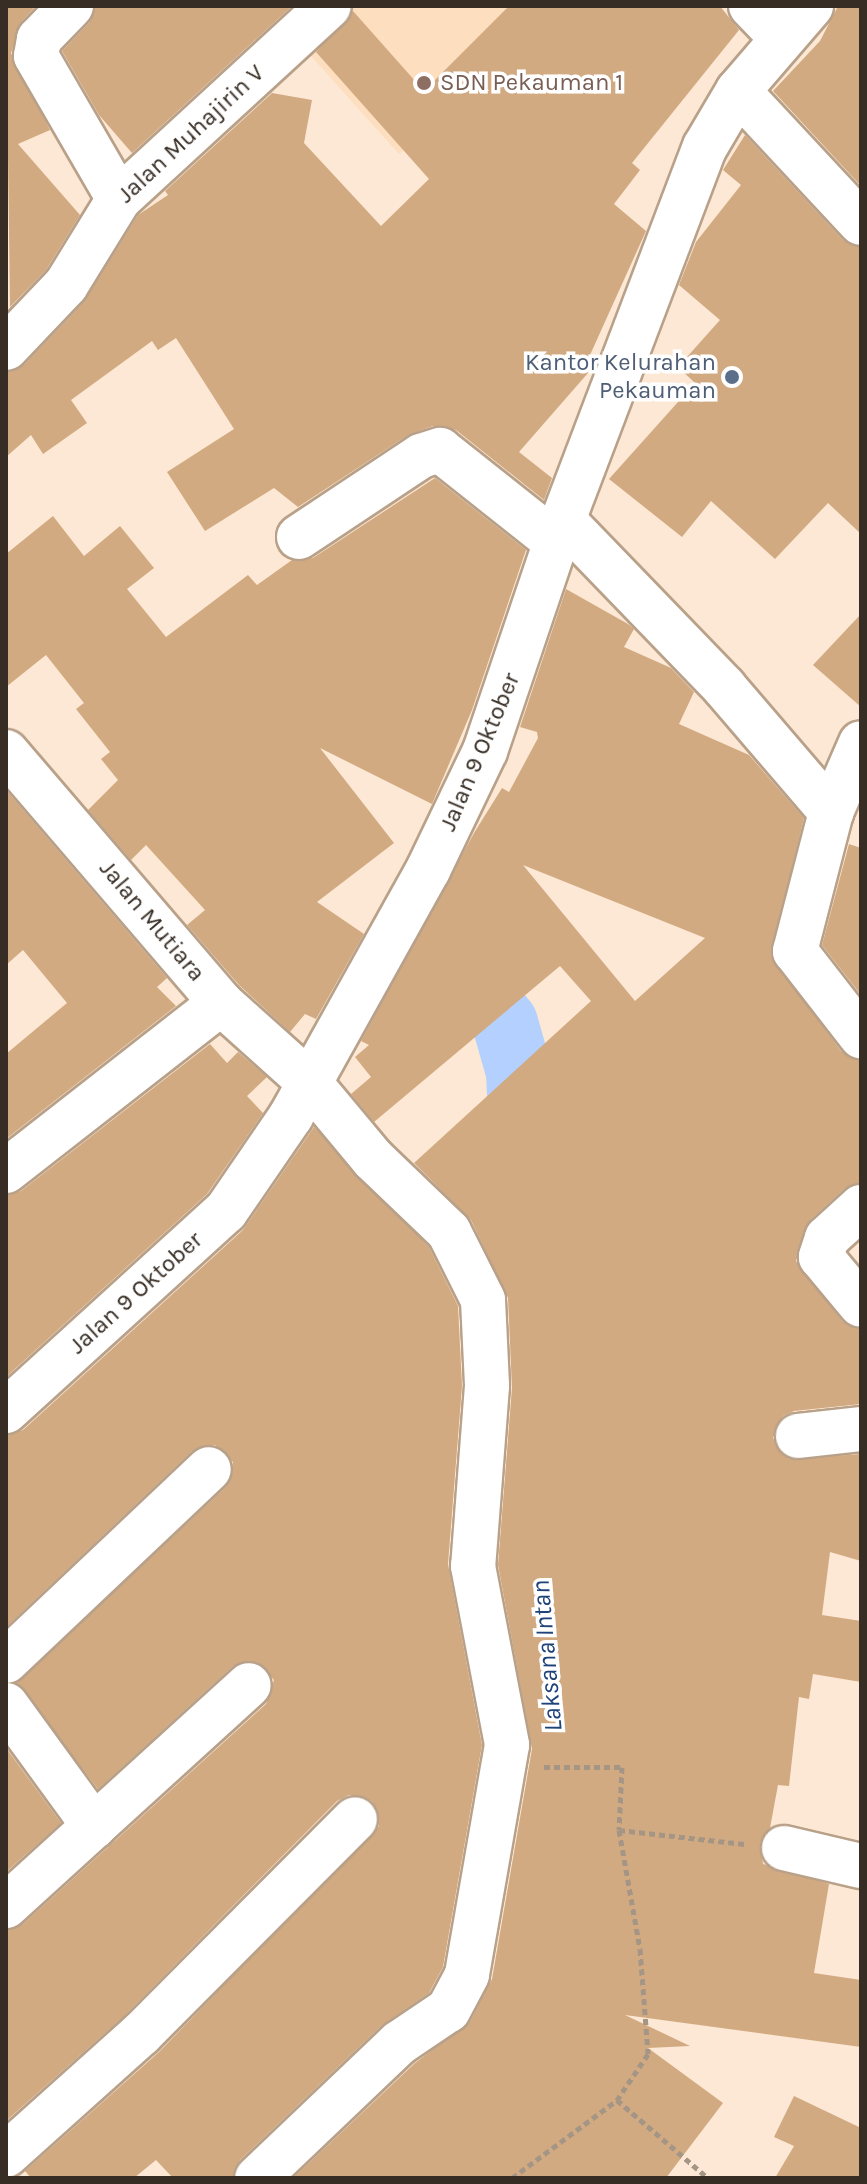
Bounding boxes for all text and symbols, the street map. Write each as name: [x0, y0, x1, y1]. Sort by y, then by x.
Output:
street label: Jalan Muhajirin V: [112, 59, 270, 209]
place label: SDN Pekauman 1: [440, 69, 623, 97]
marker: SDN Pekauman 1: [415, 74, 433, 92]
place label: Kantor Kelurahan Pekauman: [525, 349, 716, 405]
marker: Kantor Kelurahan Pekauman: [723, 368, 741, 386]
street label: Jalan 9 Oktober: [434, 669, 526, 835]
street label: Jalan Mutiara: [93, 855, 211, 987]
street label: Jalan 9 Oktober: [64, 1226, 208, 1360]
water label: Laksana Intan: [525, 1579, 569, 1733]

